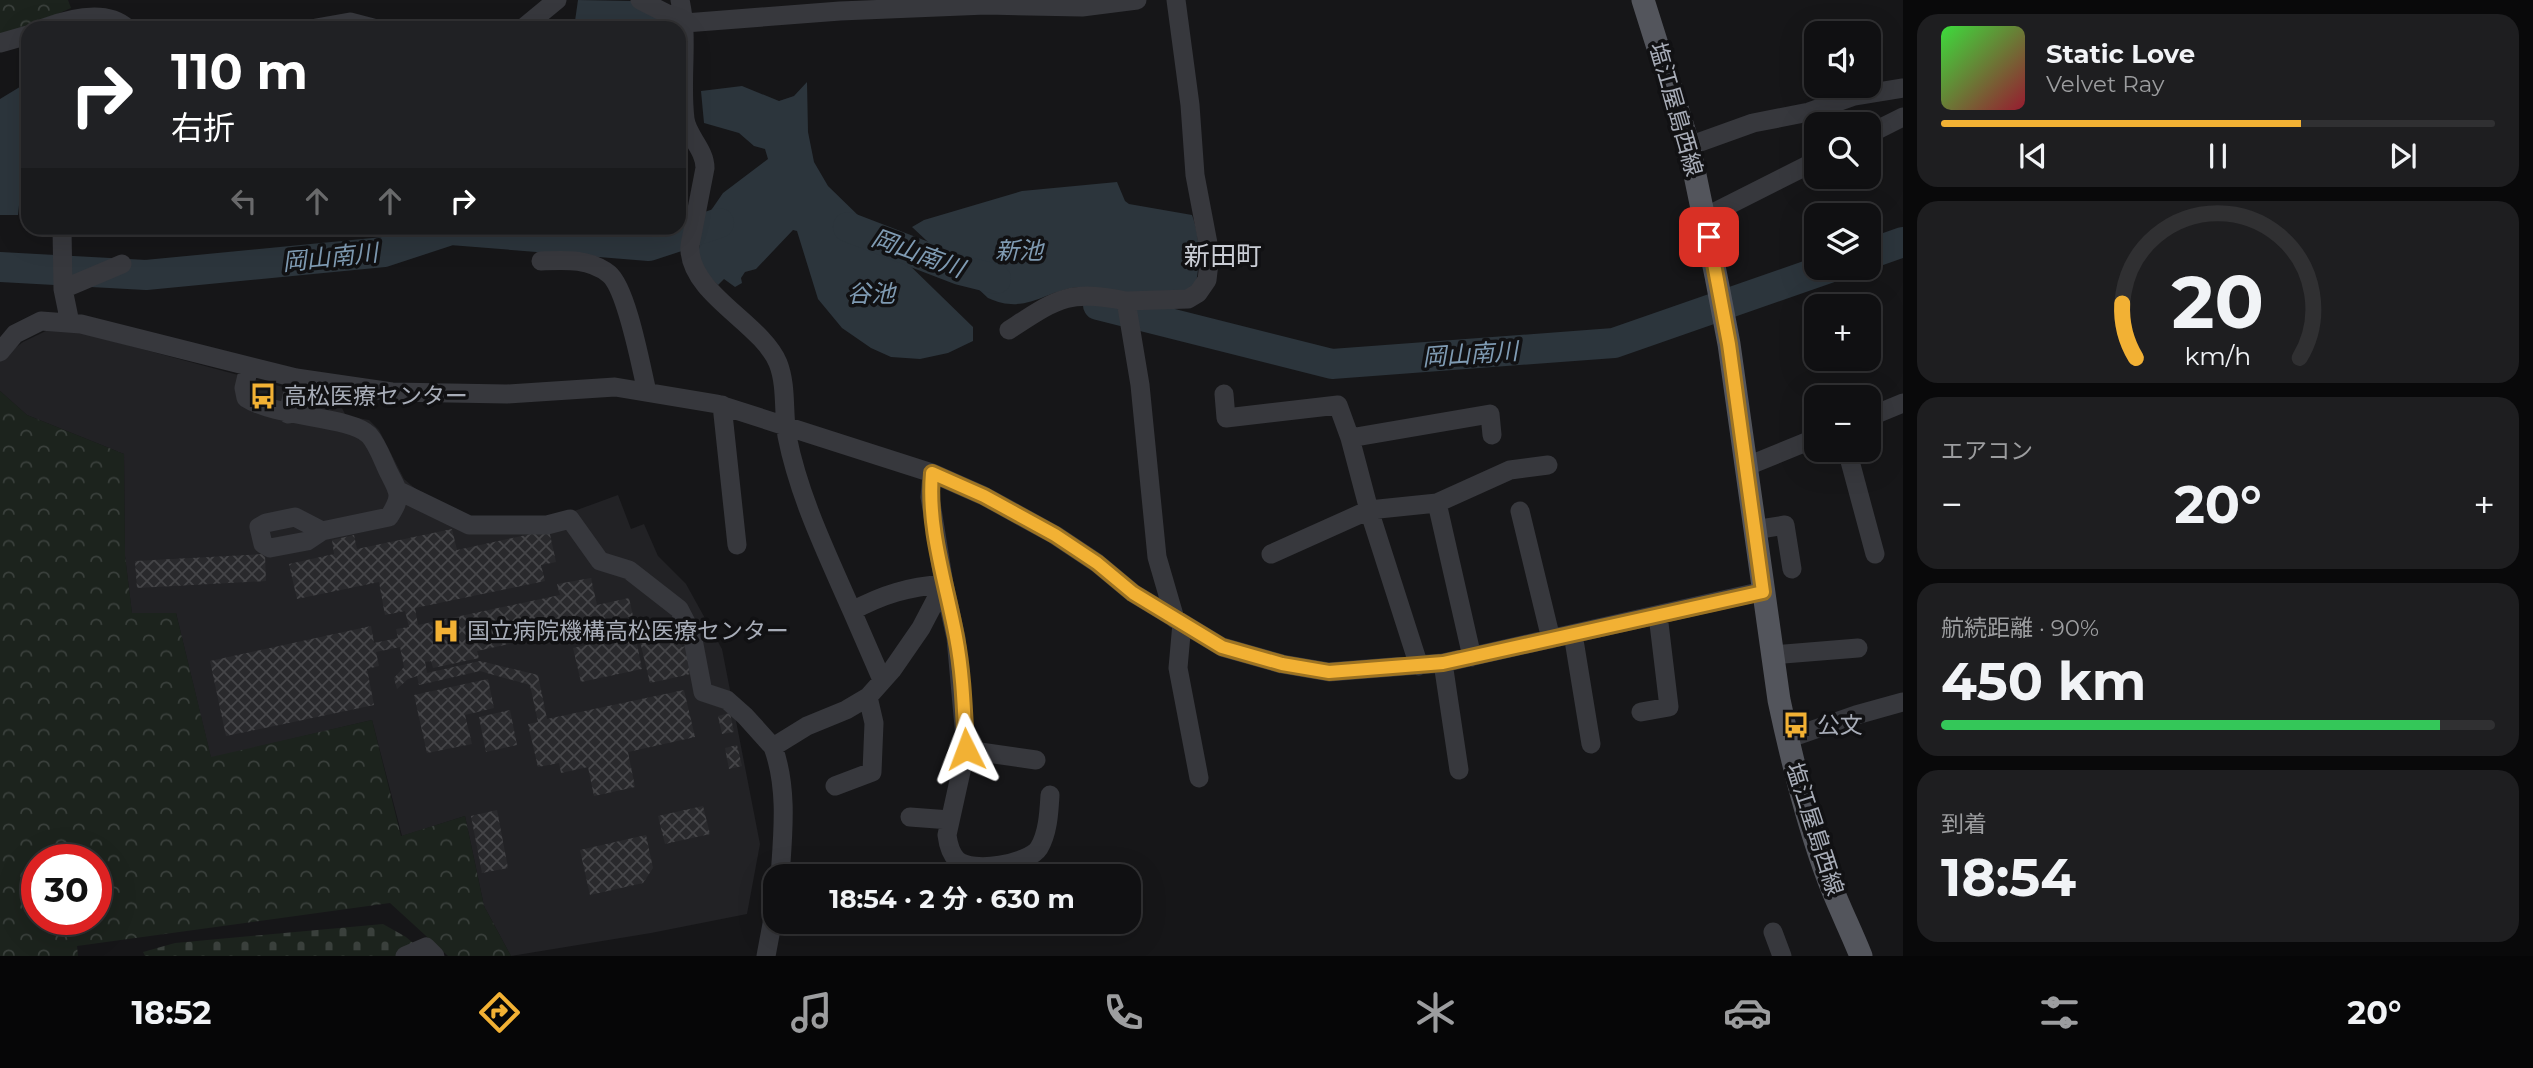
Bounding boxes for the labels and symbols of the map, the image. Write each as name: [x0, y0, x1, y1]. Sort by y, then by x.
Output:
street label: 塩江屋島西線: [1644, 39, 1708, 179]
pin: [1679, 207, 1739, 267]
water label: 岡山南川: [868, 223, 971, 284]
water label: 新池: [995, 236, 1045, 265]
water label: 岡山南川: [281, 237, 382, 276]
district label: 新田町: [1184, 240, 1262, 272]
water label: 谷池: [847, 279, 897, 308]
water label: 岡山南川: [1421, 336, 1522, 372]
bus stop icon: 高松医療センター: [248, 381, 278, 411]
place label: 高松医療センター: [284, 382, 468, 410]
hospital icon: 国立病院機構高松医療センター: [431, 616, 461, 646]
place label: 国立病院機構高松医療センター: [467, 617, 789, 645]
bus stop icon: 公文: [1781, 710, 1811, 740]
place label: 公文: [1817, 711, 1863, 739]
position arrow: [929, 712, 1003, 786]
street label: 塩江屋島西線: [1780, 759, 1850, 899]
speed limit sign: 30: [21, 844, 112, 935]

